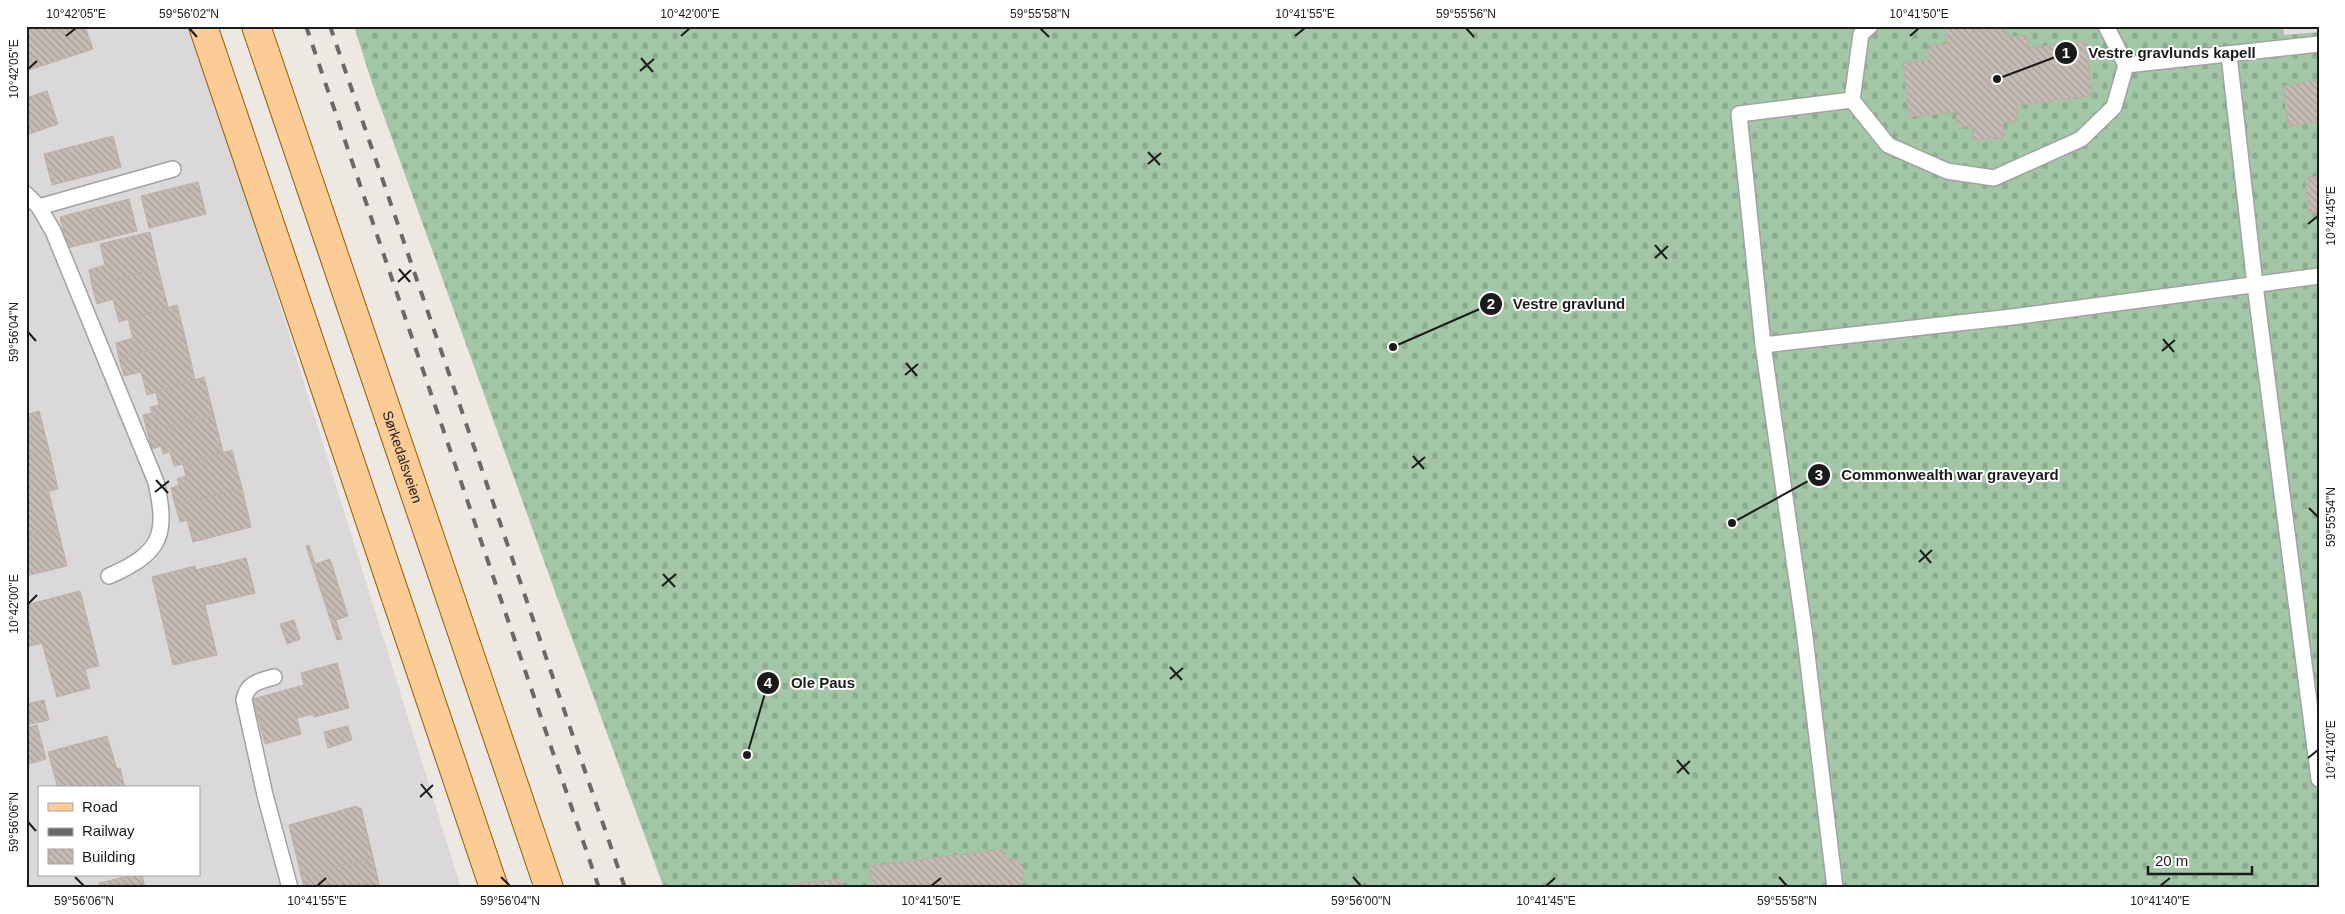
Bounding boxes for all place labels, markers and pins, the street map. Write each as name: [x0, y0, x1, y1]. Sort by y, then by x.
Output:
callout: Vestre gravlunds kapell: [2053, 38, 2266, 68]
callout: Vestre gravlund: [1478, 289, 1636, 319]
callout: Commonwealth war graveyard: [1806, 460, 2069, 490]
callout: Ole Paus: [756, 668, 865, 698]

